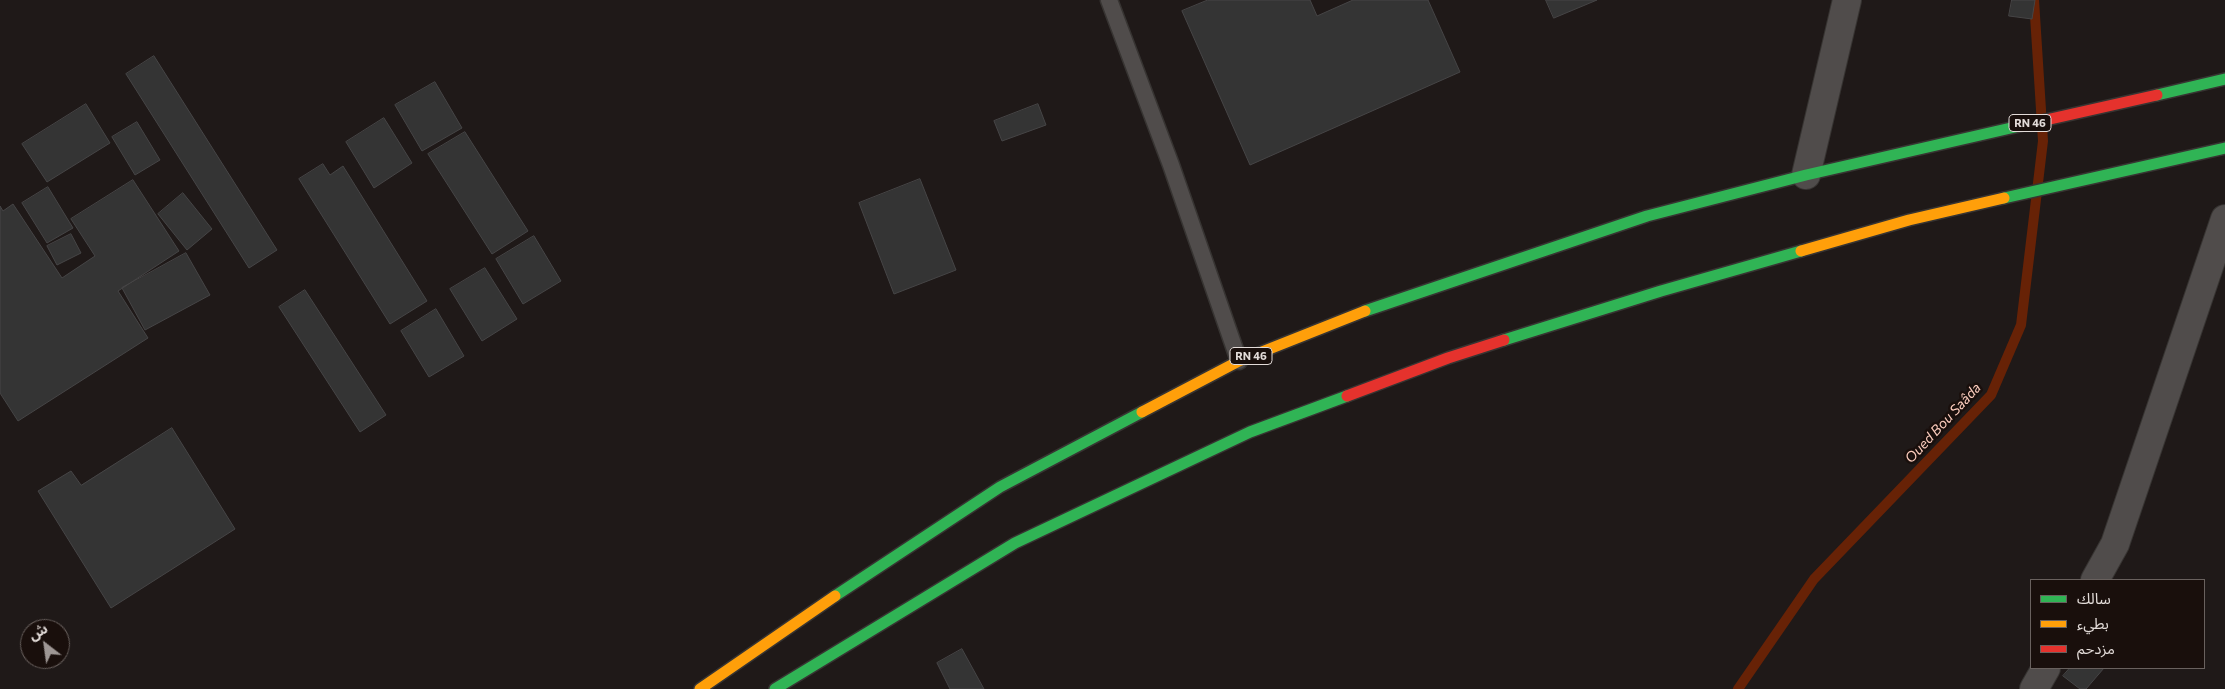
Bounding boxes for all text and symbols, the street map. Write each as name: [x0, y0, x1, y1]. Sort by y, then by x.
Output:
road number: RN 46: [2009, 115, 2051, 132]
road number: RN 46: [1230, 348, 1272, 364]
water label: Oued Bou Saâda: [1902, 379, 1984, 467]
legend: [2030, 579, 2205, 669]
text: سالك: [2077, 589, 2111, 607]
text: بطيء: [2077, 614, 2109, 632]
north arrow: [20, 619, 70, 669]
text: ش: [25, 619, 50, 644]
text: مزدحم: [2077, 639, 2115, 657]

